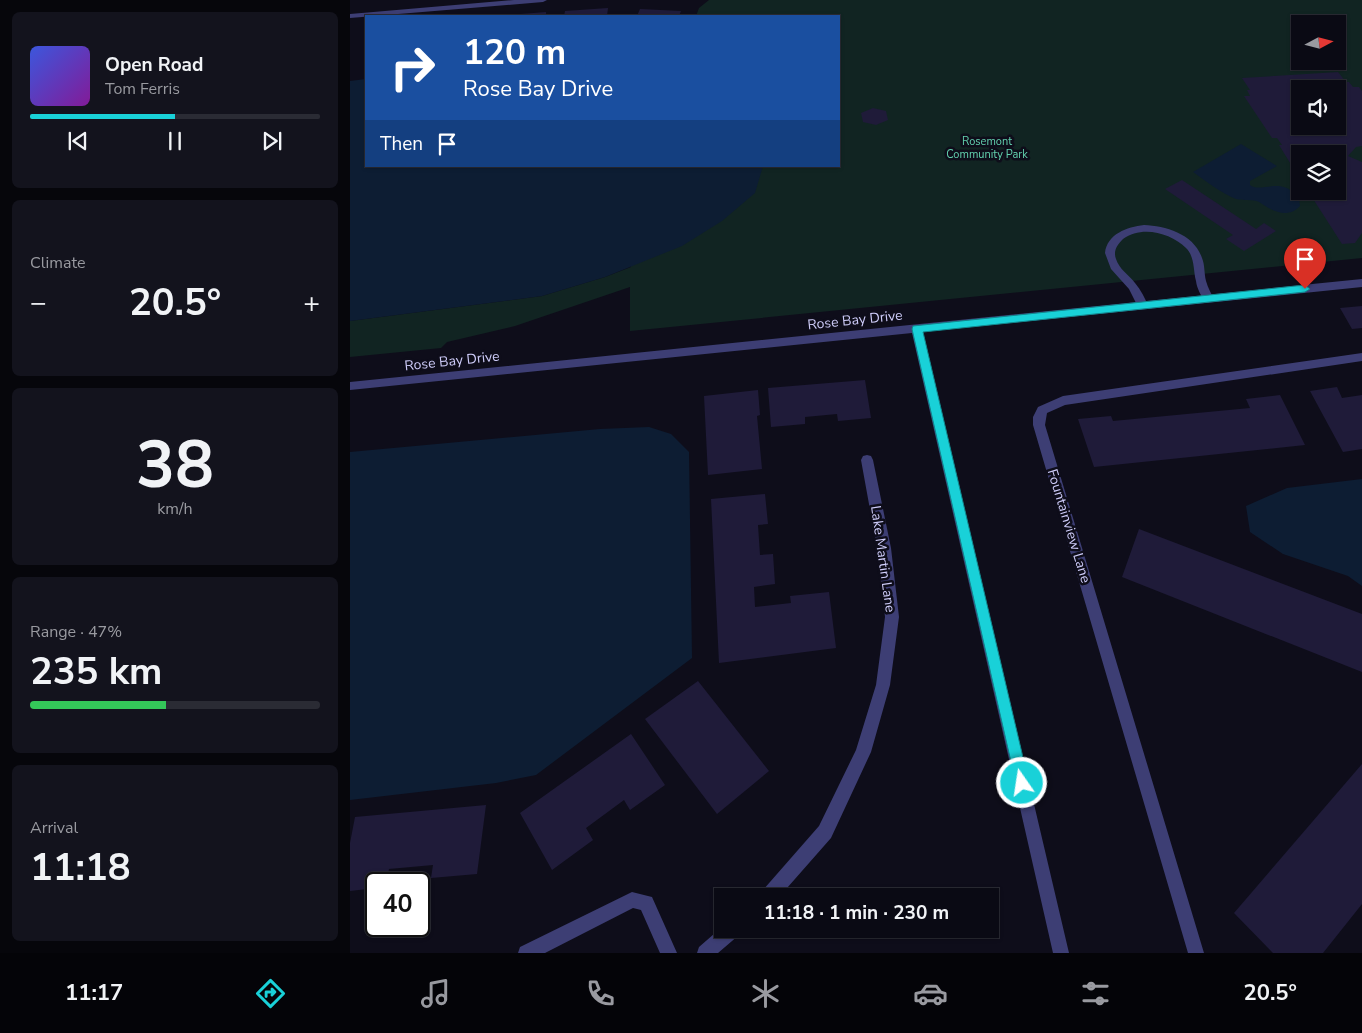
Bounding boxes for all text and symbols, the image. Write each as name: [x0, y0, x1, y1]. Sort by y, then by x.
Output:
north arrow: [1291, 15, 1346, 70]
map controls: [1291, 15, 1346, 200]
text: 120 m: [463, 29, 566, 76]
icon: right: [380, 35, 445, 100]
text: Open Road: [105, 52, 203, 78]
text: Rose Bay Drive: [463, 74, 613, 104]
text: Tom Ferris: [105, 78, 180, 100]
button: sound: [1291, 80, 1346, 135]
icon: previous: [64, 127, 92, 155]
icon: pause: [161, 127, 189, 155]
icon: next: [258, 127, 286, 155]
icon: arrive: [433, 130, 461, 158]
text: Then: [380, 131, 423, 157]
park label: Rosemont Community Park: [946, 134, 1028, 162]
button: layers: [1291, 145, 1346, 200]
pin: [1284, 238, 1326, 289]
icon: arrive: [1291, 245, 1319, 273]
text: Climate: [30, 252, 85, 274]
text: 20.5°: [129, 277, 221, 328]
text: −: [30, 284, 47, 322]
text: +: [303, 284, 320, 322]
street label: Rose Bay Drive: [806, 306, 904, 334]
street label: Rose Bay Drive: [403, 347, 501, 375]
text: 38: [136, 421, 214, 510]
street label: Fountainview Lane: [1043, 467, 1095, 585]
text: km/h: [157, 498, 193, 520]
street label: Lake Martin Lane: [866, 504, 900, 614]
text: Range · 47%: [30, 621, 122, 643]
text: 235 km: [30, 646, 162, 697]
position arrow: [995, 756, 1047, 808]
text: Arrival: [30, 817, 78, 839]
text: 11:18: [30, 842, 131, 893]
speed limit sign: 40: [365, 872, 430, 937]
text: 11:18 · 1 min · 230 m: [764, 900, 949, 926]
icon: directions: [253, 976, 288, 1011]
icon: music: [418, 976, 453, 1011]
icon: phone: [583, 976, 618, 1011]
icon: climate: [748, 976, 783, 1011]
icon: car: [913, 976, 948, 1011]
icon: filters: [1078, 976, 1113, 1011]
text: 11:17: [65, 978, 123, 1008]
text: 20.5°: [1244, 978, 1297, 1008]

